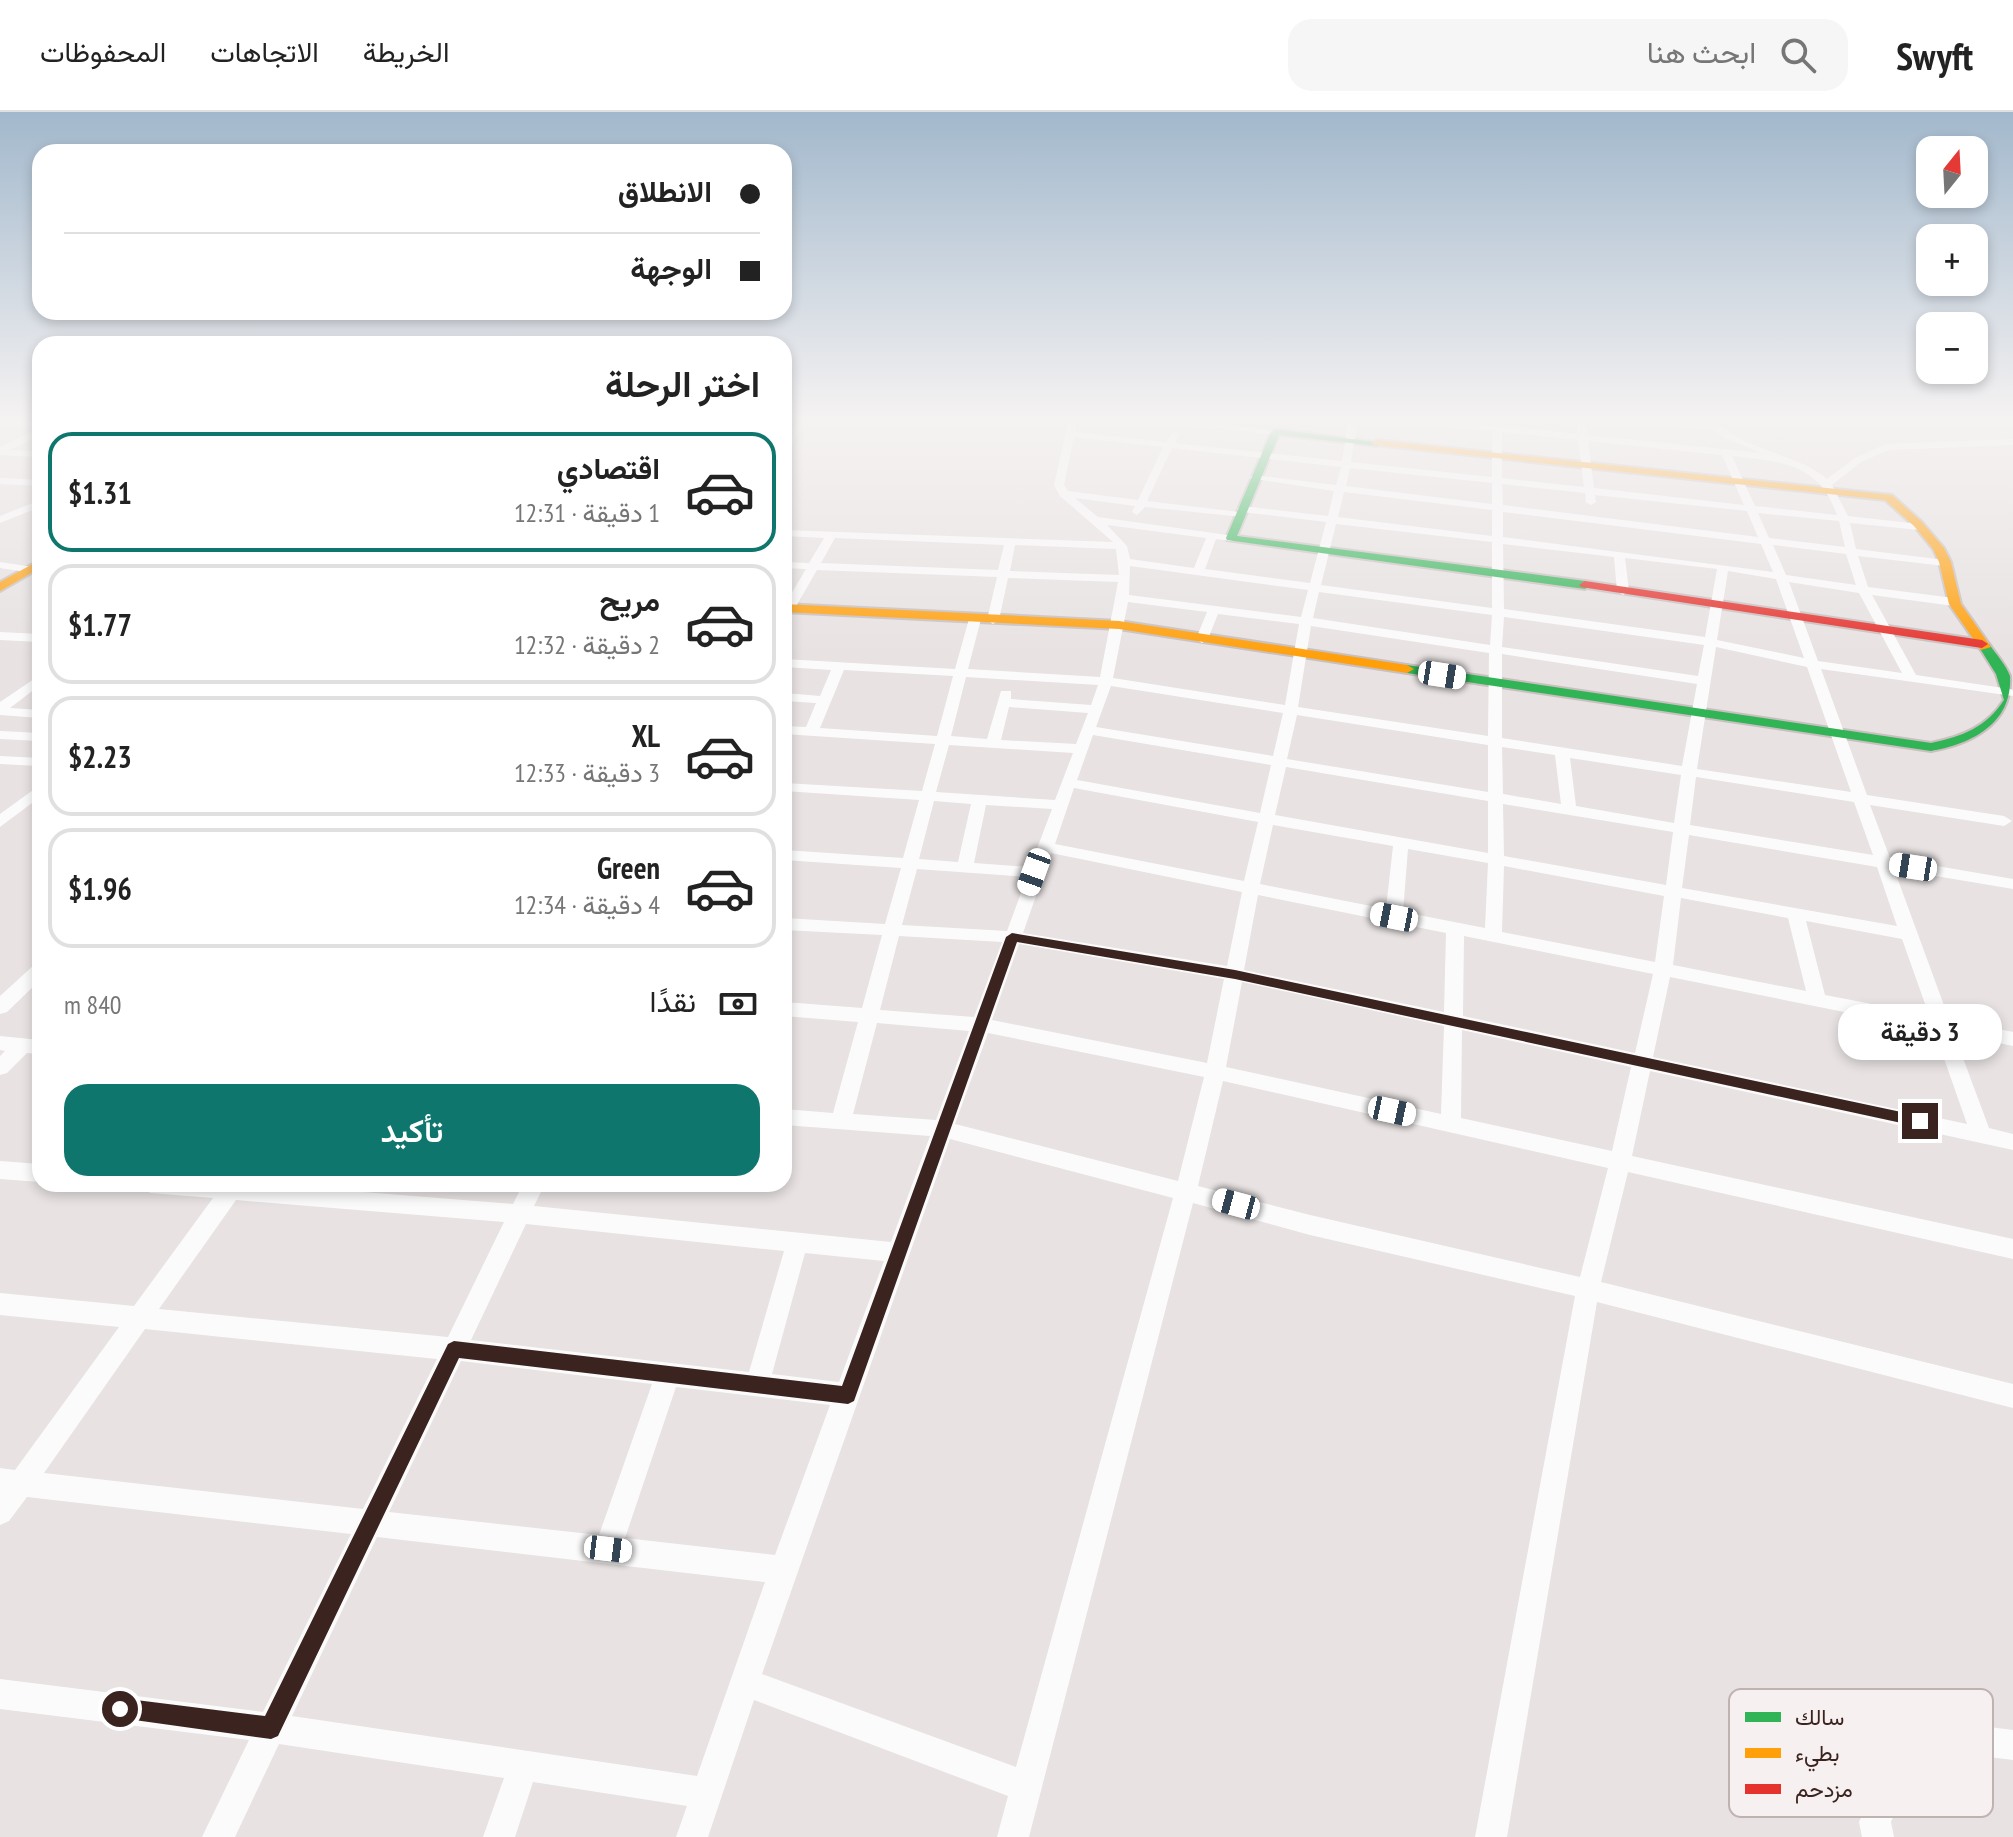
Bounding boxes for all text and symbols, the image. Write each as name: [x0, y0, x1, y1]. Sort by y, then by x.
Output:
search box: [1288, 19, 1848, 91]
text: Swyft: [1896, 31, 1973, 80]
text: ابحث هنا: [1647, 32, 1756, 71]
text: المحفوظات: [40, 33, 166, 70]
text: الاتجاهات: [210, 33, 319, 70]
text: الخريطة: [363, 33, 449, 70]
icon: search: [1776, 33, 1820, 77]
north arrow: [1916, 136, 1988, 208]
map controls: [1916, 136, 1988, 384]
text: الانطلاق: [618, 171, 712, 210]
button: +: [1916, 224, 1988, 296]
text: الوجهة: [630, 248, 712, 287]
button: −: [1916, 312, 1988, 384]
text: اختر الرحلة: [605, 360, 760, 407]
text: اقتصادي: [557, 448, 660, 487]
icon: car: [684, 456, 756, 528]
text: $1.31: [68, 473, 132, 512]
text: 1 دقيقة · 12:31: [514, 496, 660, 529]
text: مريح: [600, 580, 660, 619]
icon: car: [684, 588, 756, 660]
text: $1.77: [68, 605, 132, 644]
text: 2 دقيقة · 12:32: [514, 628, 660, 661]
car: [1416, 659, 1468, 691]
text: XL: [631, 716, 660, 755]
icon: car: [684, 720, 756, 792]
text: $2.23: [68, 737, 132, 776]
text: 3 دقيقة · 12:33: [514, 756, 660, 789]
car: [1015, 845, 1053, 899]
text: Green: [597, 848, 660, 887]
car: [1887, 851, 1939, 883]
icon: car: [684, 852, 756, 924]
text: $1.96: [68, 869, 132, 908]
text: 4 دقيقة · 12:34: [514, 888, 660, 921]
car: [1368, 901, 1420, 933]
text: نقدًا: [650, 981, 696, 1020]
icon: cash: [716, 982, 760, 1026]
text: 840 m: [64, 988, 122, 1021]
callout: 3 دقيقة: [1838, 1005, 2002, 1061]
text: 3 دقيقة: [1881, 1015, 1959, 1048]
button: تأكيد: [64, 1084, 760, 1176]
car: [1366, 1094, 1418, 1128]
route end: [1902, 1103, 1938, 1139]
car: [1210, 1186, 1262, 1222]
car: [583, 1534, 633, 1564]
legend: [1729, 1689, 1993, 1817]
route start: [102, 1691, 138, 1727]
text: سالك: [1795, 1703, 1844, 1731]
text: بطيء: [1795, 1739, 1840, 1772]
text: مزدحم: [1795, 1775, 1853, 1804]

